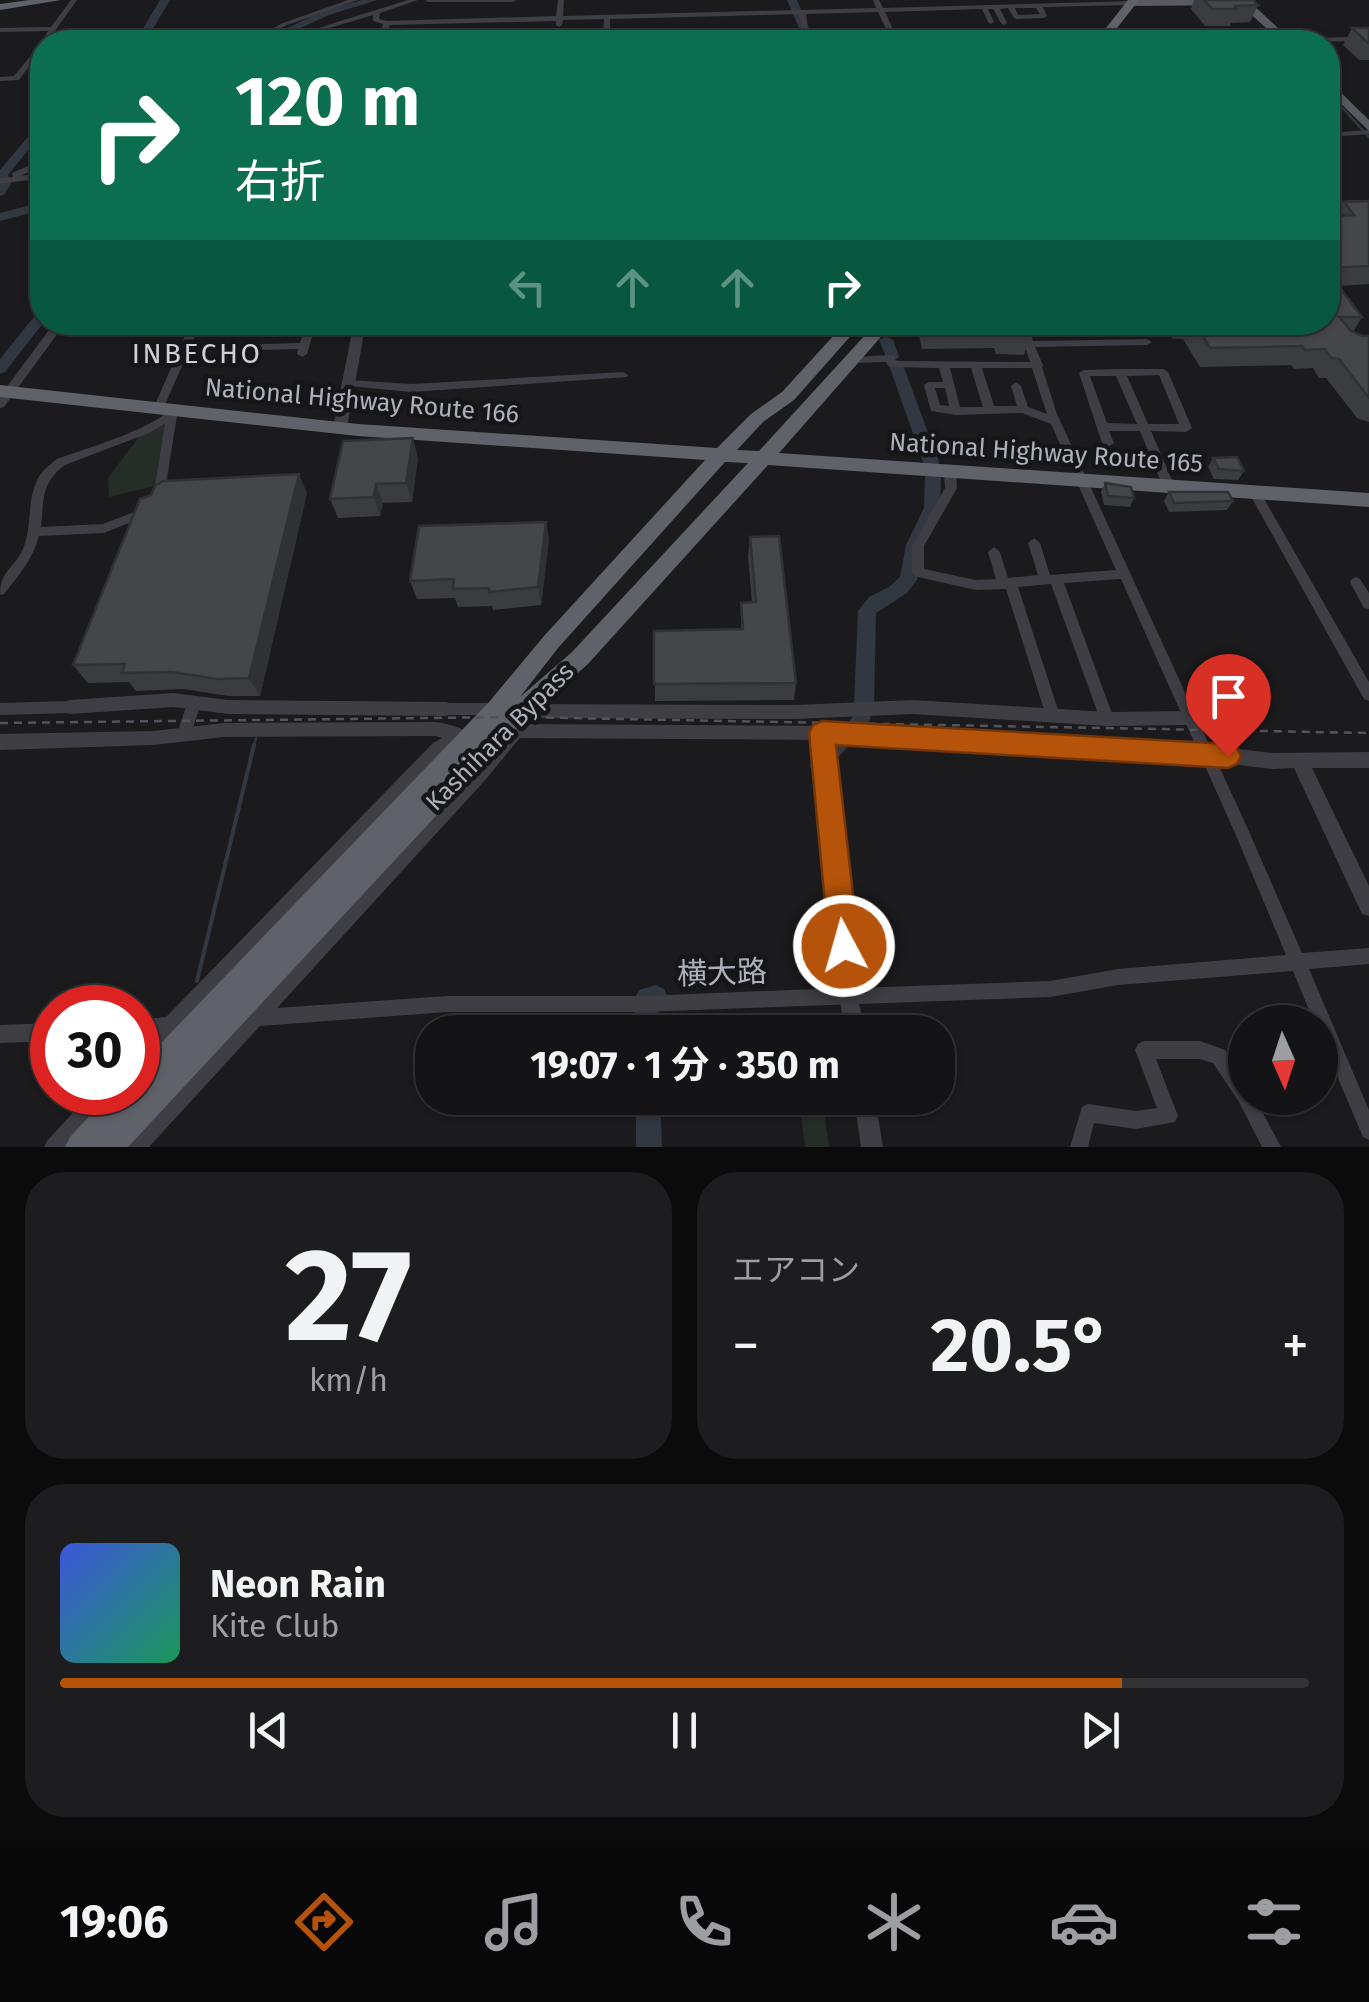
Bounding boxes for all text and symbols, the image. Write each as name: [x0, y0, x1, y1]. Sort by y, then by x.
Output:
text: 120 m: [235, 60, 420, 144]
icon: right: [70, 70, 200, 200]
text: 右折: [235, 155, 325, 209]
icon: left: [500, 260, 555, 315]
icon: ahead: [605, 260, 660, 315]
icon: ahead: [710, 260, 765, 315]
icon: right: [815, 260, 870, 315]
district label: INBECHO: [132, 337, 262, 370]
street label: National Highway Route 166: [204, 372, 520, 430]
street label: National Highway Route 165: [888, 427, 1204, 479]
pin: [1186, 654, 1271, 757]
street label: Kashihara Bypass: [420, 657, 580, 817]
icon: arrive: [1201, 669, 1256, 724]
position arrow: [792, 894, 896, 998]
street label: 横大路: [676, 953, 768, 993]
speed limit sign: 30: [30, 985, 160, 1115]
north arrow: [1228, 1005, 1338, 1115]
map controls: [1228, 1005, 1338, 1115]
text: 19:07 · 1 分 · 350 m: [530, 1042, 840, 1088]
text: 27: [285, 1218, 412, 1374]
text: エアコン: [732, 1251, 860, 1289]
text: 20.5°: [931, 1301, 1111, 1391]
text: −: [732, 1313, 760, 1379]
text: +: [1282, 1313, 1309, 1379]
text: km/h: [309, 1361, 388, 1399]
text: Neon Rain: [210, 1561, 386, 1607]
text: Kite Club: [210, 1607, 339, 1645]
icon: previous: [241, 1703, 296, 1758]
icon: pause: [657, 1703, 712, 1758]
icon: next: [1073, 1703, 1128, 1758]
icon: directions: [289, 1887, 359, 1957]
icon: music: [479, 1887, 549, 1957]
icon: phone: [669, 1887, 739, 1957]
icon: climate: [859, 1887, 929, 1957]
icon: car: [1049, 1887, 1119, 1957]
icon: filters: [1239, 1887, 1309, 1957]
text: 19:06: [60, 1895, 169, 1949]

